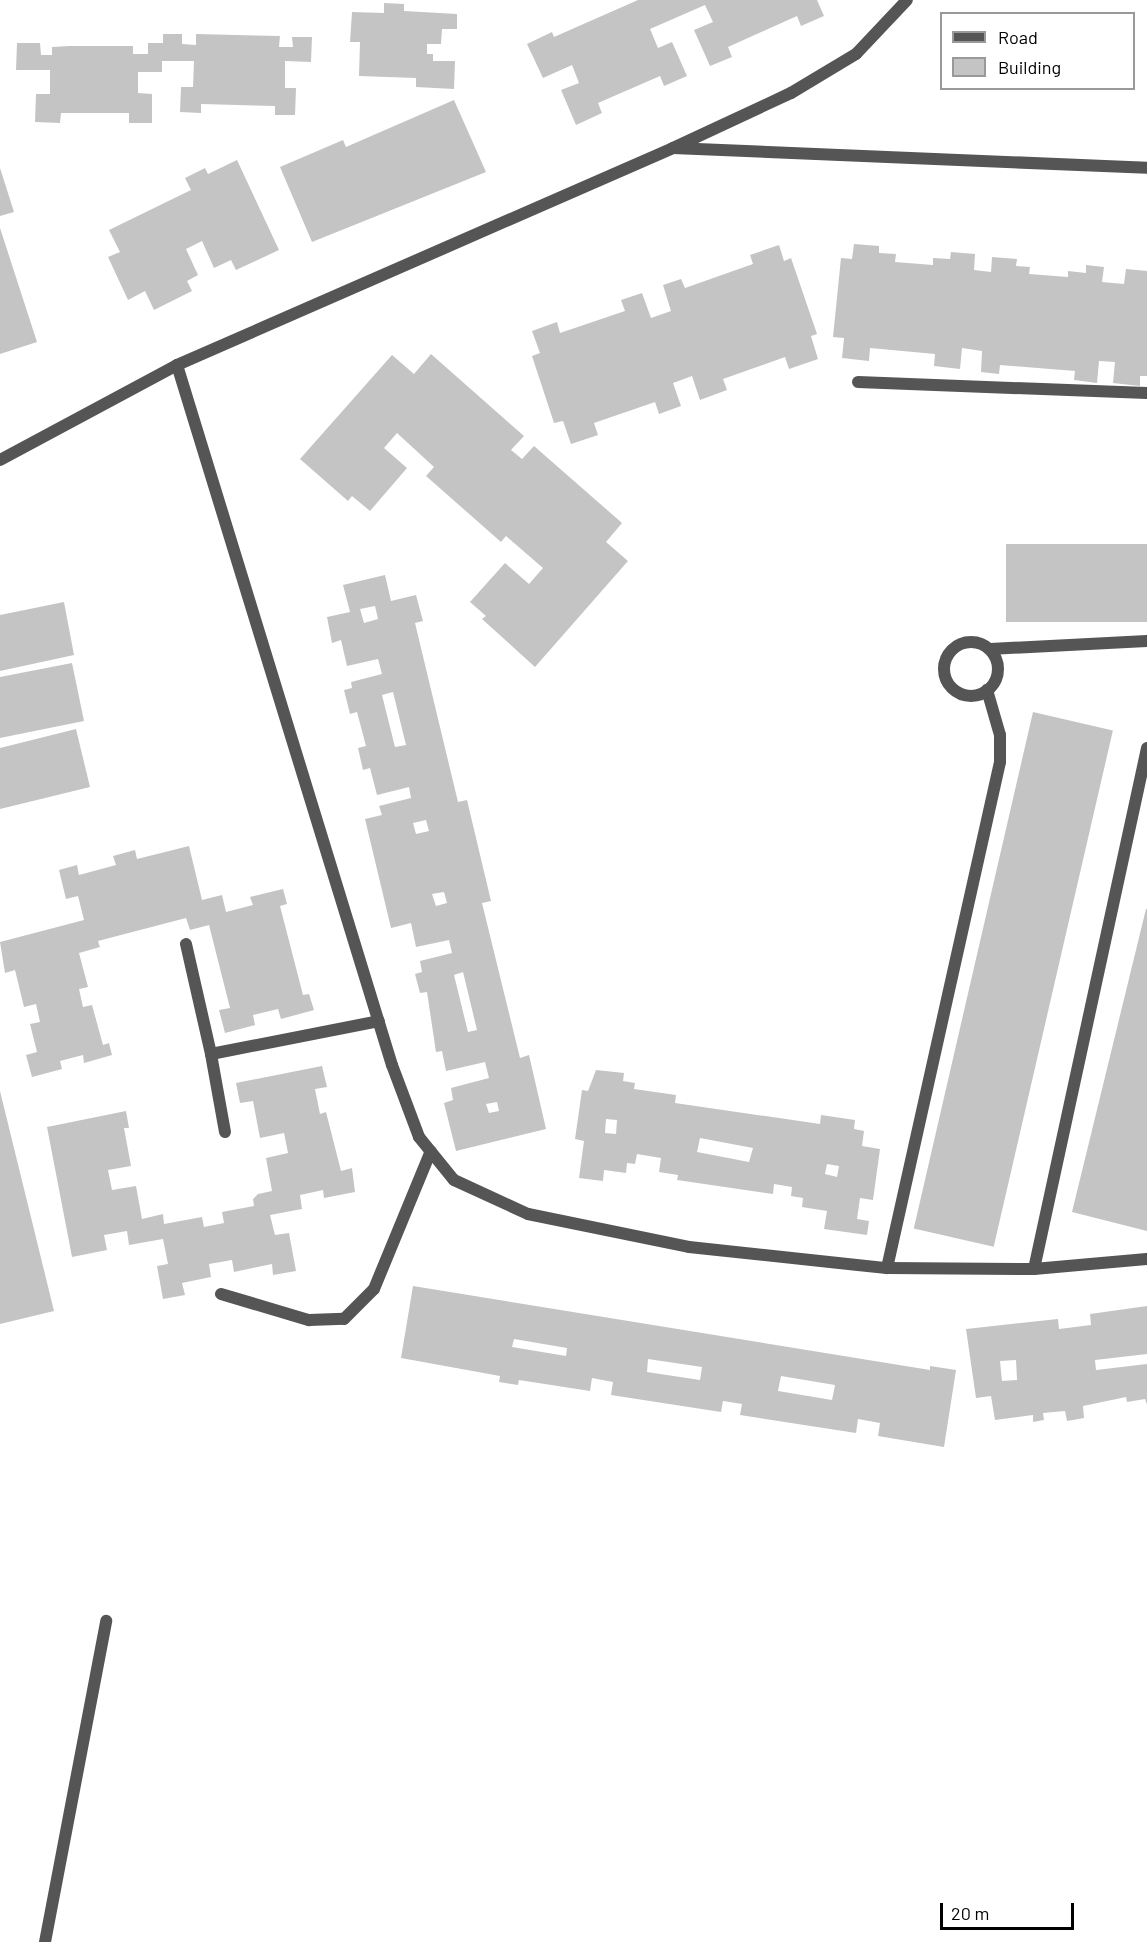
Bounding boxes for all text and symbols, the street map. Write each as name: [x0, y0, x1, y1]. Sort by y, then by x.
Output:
legend: [940, 12, 1135, 90]
text: Road: [998, 26, 1038, 48]
text: Building: [998, 56, 1061, 78]
scale bar: [943, 1891, 1076, 1929]
text: 20 m: [951, 1902, 989, 1924]

